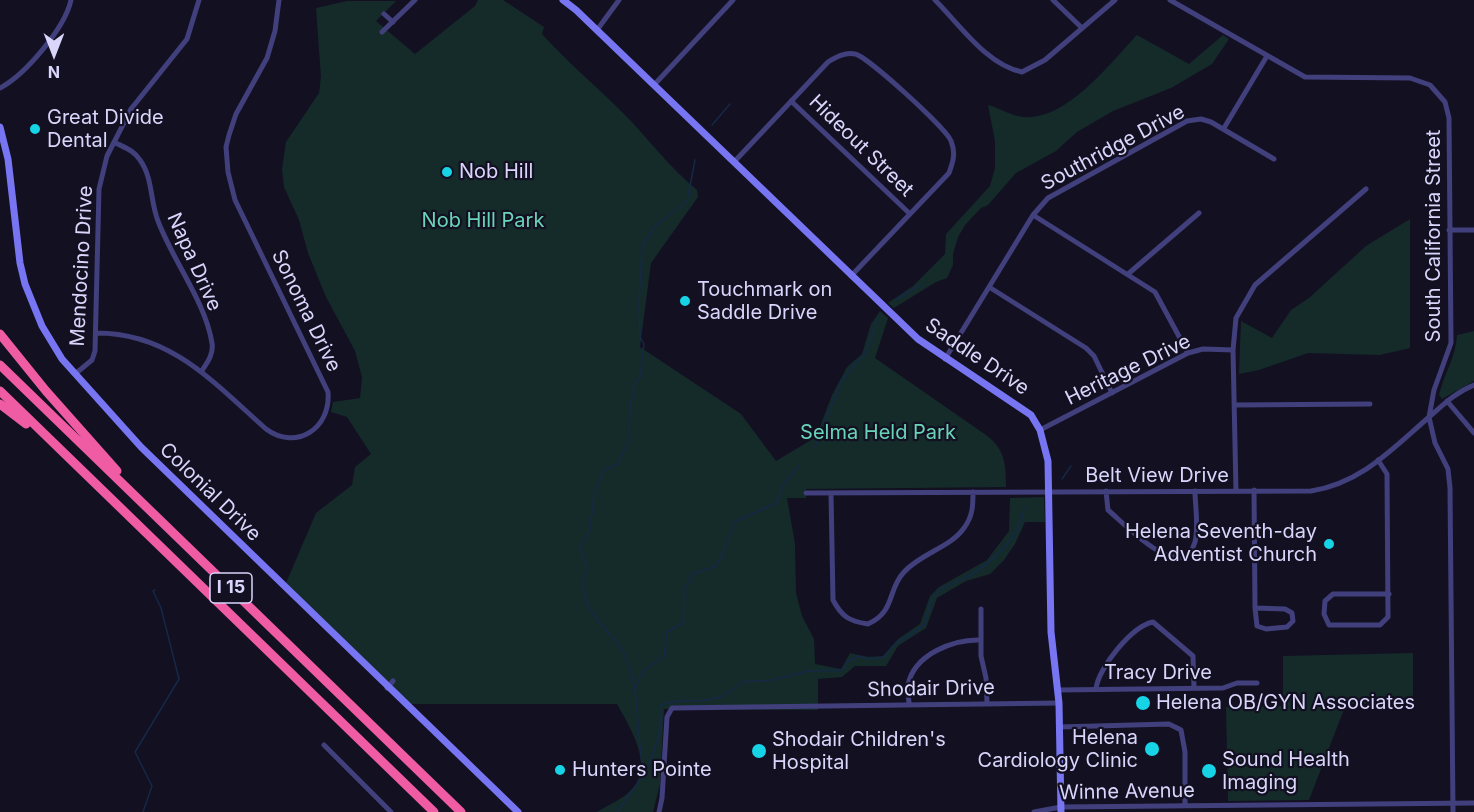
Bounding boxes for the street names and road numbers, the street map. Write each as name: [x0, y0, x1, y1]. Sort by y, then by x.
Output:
street label: Hideout Street: [804, 90, 918, 202]
street label: Southridge Drive: [1037, 100, 1189, 196]
street label: South California Street: [1422, 130, 1446, 342]
street label: Mendocino Drive: [66, 185, 98, 347]
street label: Napa Drive: [162, 209, 226, 315]
street label: Sonoma Drive: [266, 246, 346, 376]
street label: Saddle Drive: [920, 313, 1034, 401]
street label: Heritage Drive: [1062, 329, 1194, 411]
street label: Colonial Drive: [154, 438, 266, 546]
street label: Belt View Drive: [1085, 464, 1229, 488]
road number: I 15: [210, 573, 252, 603]
street label: Tracy Drive: [1104, 661, 1212, 685]
street label: Shodair Drive: [867, 676, 995, 702]
street label: Winne Avenue: [1059, 779, 1195, 805]

